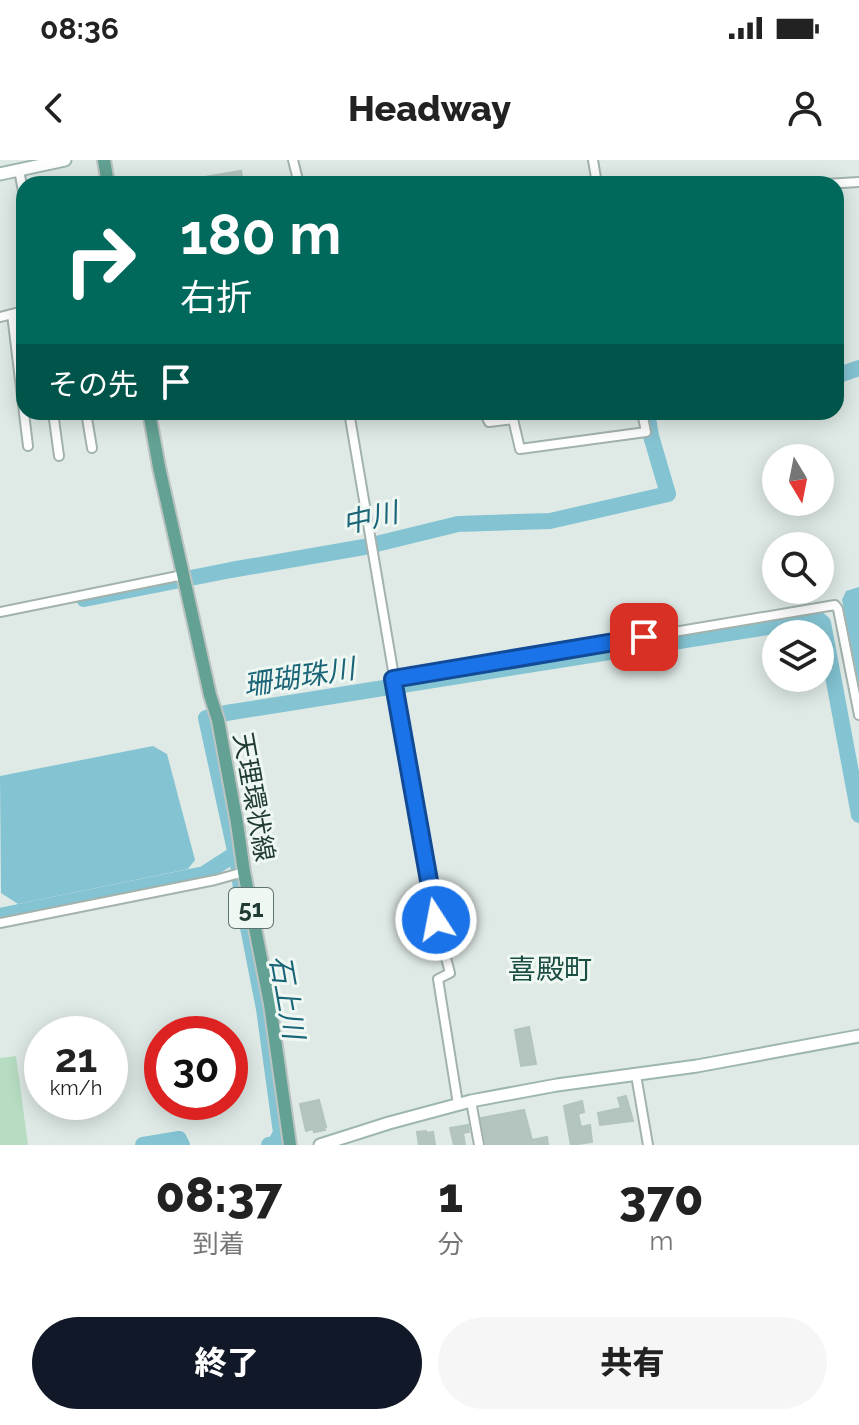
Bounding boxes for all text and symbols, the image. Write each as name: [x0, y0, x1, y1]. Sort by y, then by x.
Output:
text: 08:36: [40, 11, 119, 46]
icon: back: [32, 86, 76, 130]
icon: person: [783, 86, 827, 130]
text: Headway: [348, 87, 511, 129]
text: 180 m: [180, 201, 341, 267]
icon: right: [48, 208, 152, 312]
text: 右折: [180, 276, 252, 318]
icon: arrive: [154, 360, 198, 404]
text: その先: [48, 367, 138, 402]
north arrow: [762, 444, 834, 516]
map controls: [762, 444, 834, 692]
water label: 中川: [339, 495, 404, 540]
button: search: [762, 532, 834, 604]
pin: [610, 603, 678, 671]
icon: arrive: [622, 615, 666, 659]
button: layers: [762, 620, 834, 692]
water label: 珊瑚珠川: [241, 651, 360, 702]
street label: 天理環状線: [228, 730, 280, 864]
position arrow: [394, 878, 478, 962]
road number: 51: [229, 888, 273, 928]
water label: 石上川: [263, 953, 311, 1044]
district label: 喜殿町: [508, 953, 592, 986]
speed limit sign: 30: [144, 1016, 248, 1120]
text: 21: [55, 1034, 97, 1081]
text: km/h: [50, 1076, 102, 1100]
text: 08:37: [155, 1167, 282, 1223]
text: 1: [438, 1167, 463, 1223]
text: 370: [619, 1170, 704, 1226]
text: m: [649, 1226, 673, 1256]
text: 到着: [193, 1229, 245, 1259]
text: 分: [438, 1229, 464, 1259]
button: 終了: [32, 1317, 422, 1409]
button: 共有: [438, 1317, 827, 1409]

